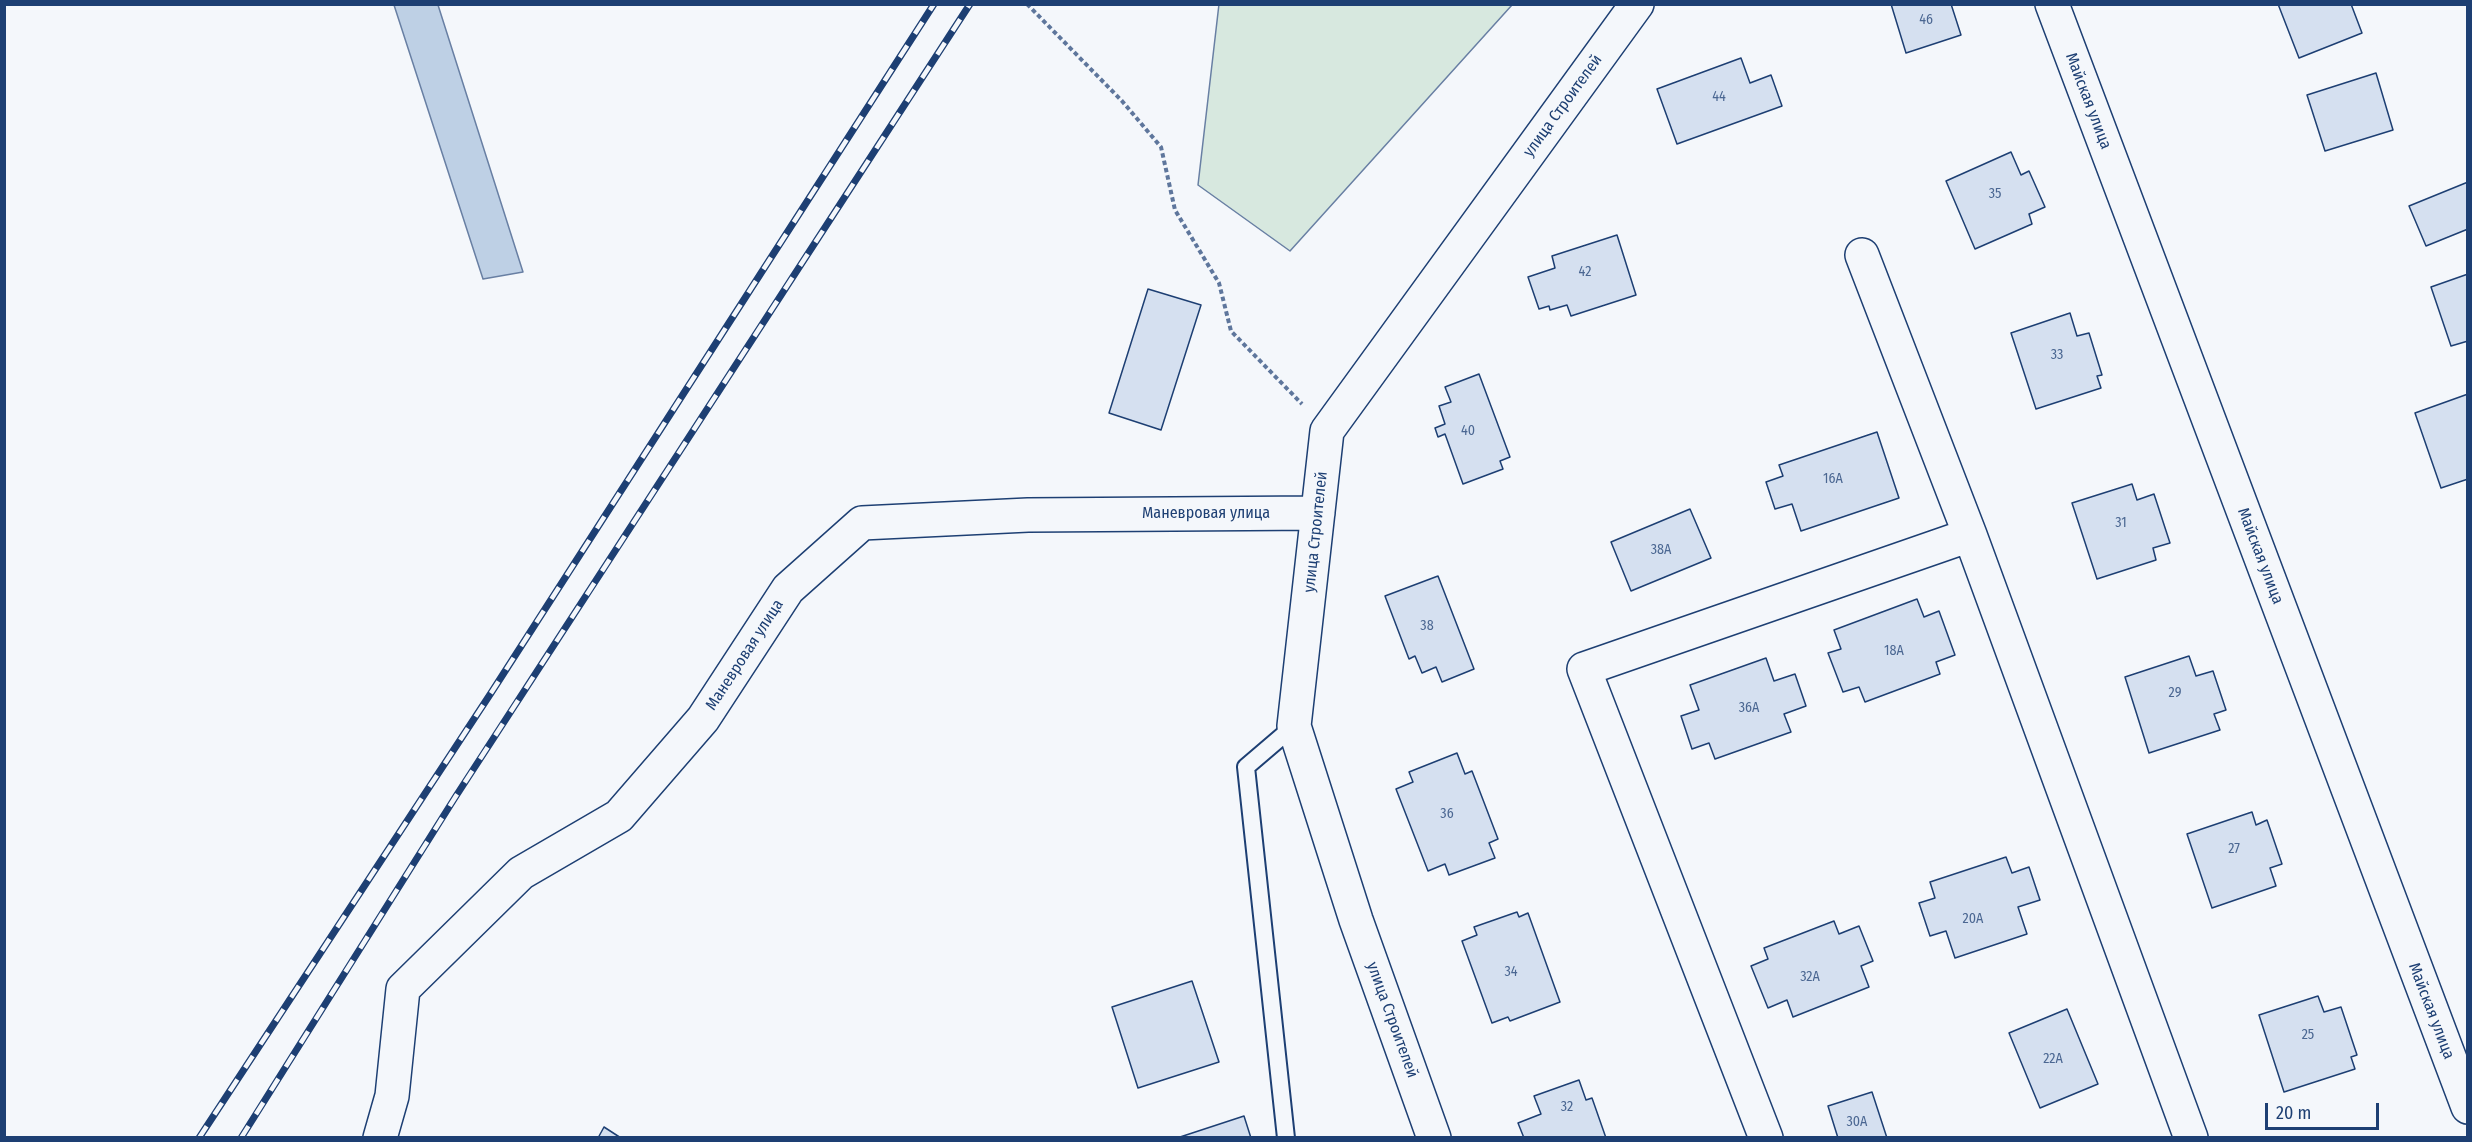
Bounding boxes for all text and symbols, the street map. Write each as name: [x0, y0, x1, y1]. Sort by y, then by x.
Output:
house number: 46: [1919, 12, 1933, 28]
street label: Майская улица: [2061, 50, 2115, 152]
street label: улица Строителей: [1519, 51, 1607, 161]
house number: 44: [1712, 89, 1726, 105]
house number: 35: [1989, 186, 2001, 202]
house number: 42: [1579, 264, 1591, 280]
house number: 33: [2051, 347, 2063, 363]
house number: 40: [1461, 423, 1475, 439]
street label: улица Строителей: [1300, 470, 1332, 594]
house number: 16А: [1823, 471, 1843, 487]
street label: Маневровая улица: [1142, 504, 1270, 524]
street label: Майская улица: [2233, 505, 2287, 607]
house number: 31: [2115, 515, 2127, 531]
house number: 38А: [1651, 542, 1671, 558]
street label: Маневровая улица: [702, 596, 788, 714]
house number: 38: [1420, 618, 1434, 634]
house number: 18А: [1884, 643, 1904, 659]
house number: 29: [2169, 685, 2181, 701]
house number: 36А: [1739, 700, 1759, 716]
house number: 36: [1440, 806, 1454, 822]
house number: 27: [2228, 841, 2240, 857]
house number: 20А: [1963, 911, 1983, 927]
street label: улица Строителей: [1362, 960, 1422, 1080]
street label: Майская улица: [2404, 960, 2458, 1062]
house number: 34: [1504, 964, 1518, 980]
house number: 32А: [1800, 969, 1820, 985]
house number: 25: [2302, 1027, 2314, 1043]
house number: 22А: [2043, 1051, 2063, 1067]
scale bar: [2268, 1091, 2382, 1129]
house number: 32: [1561, 1099, 1573, 1115]
text: 20 m: [2276, 1102, 2311, 1124]
house number: 30А: [1847, 1114, 1867, 1130]

